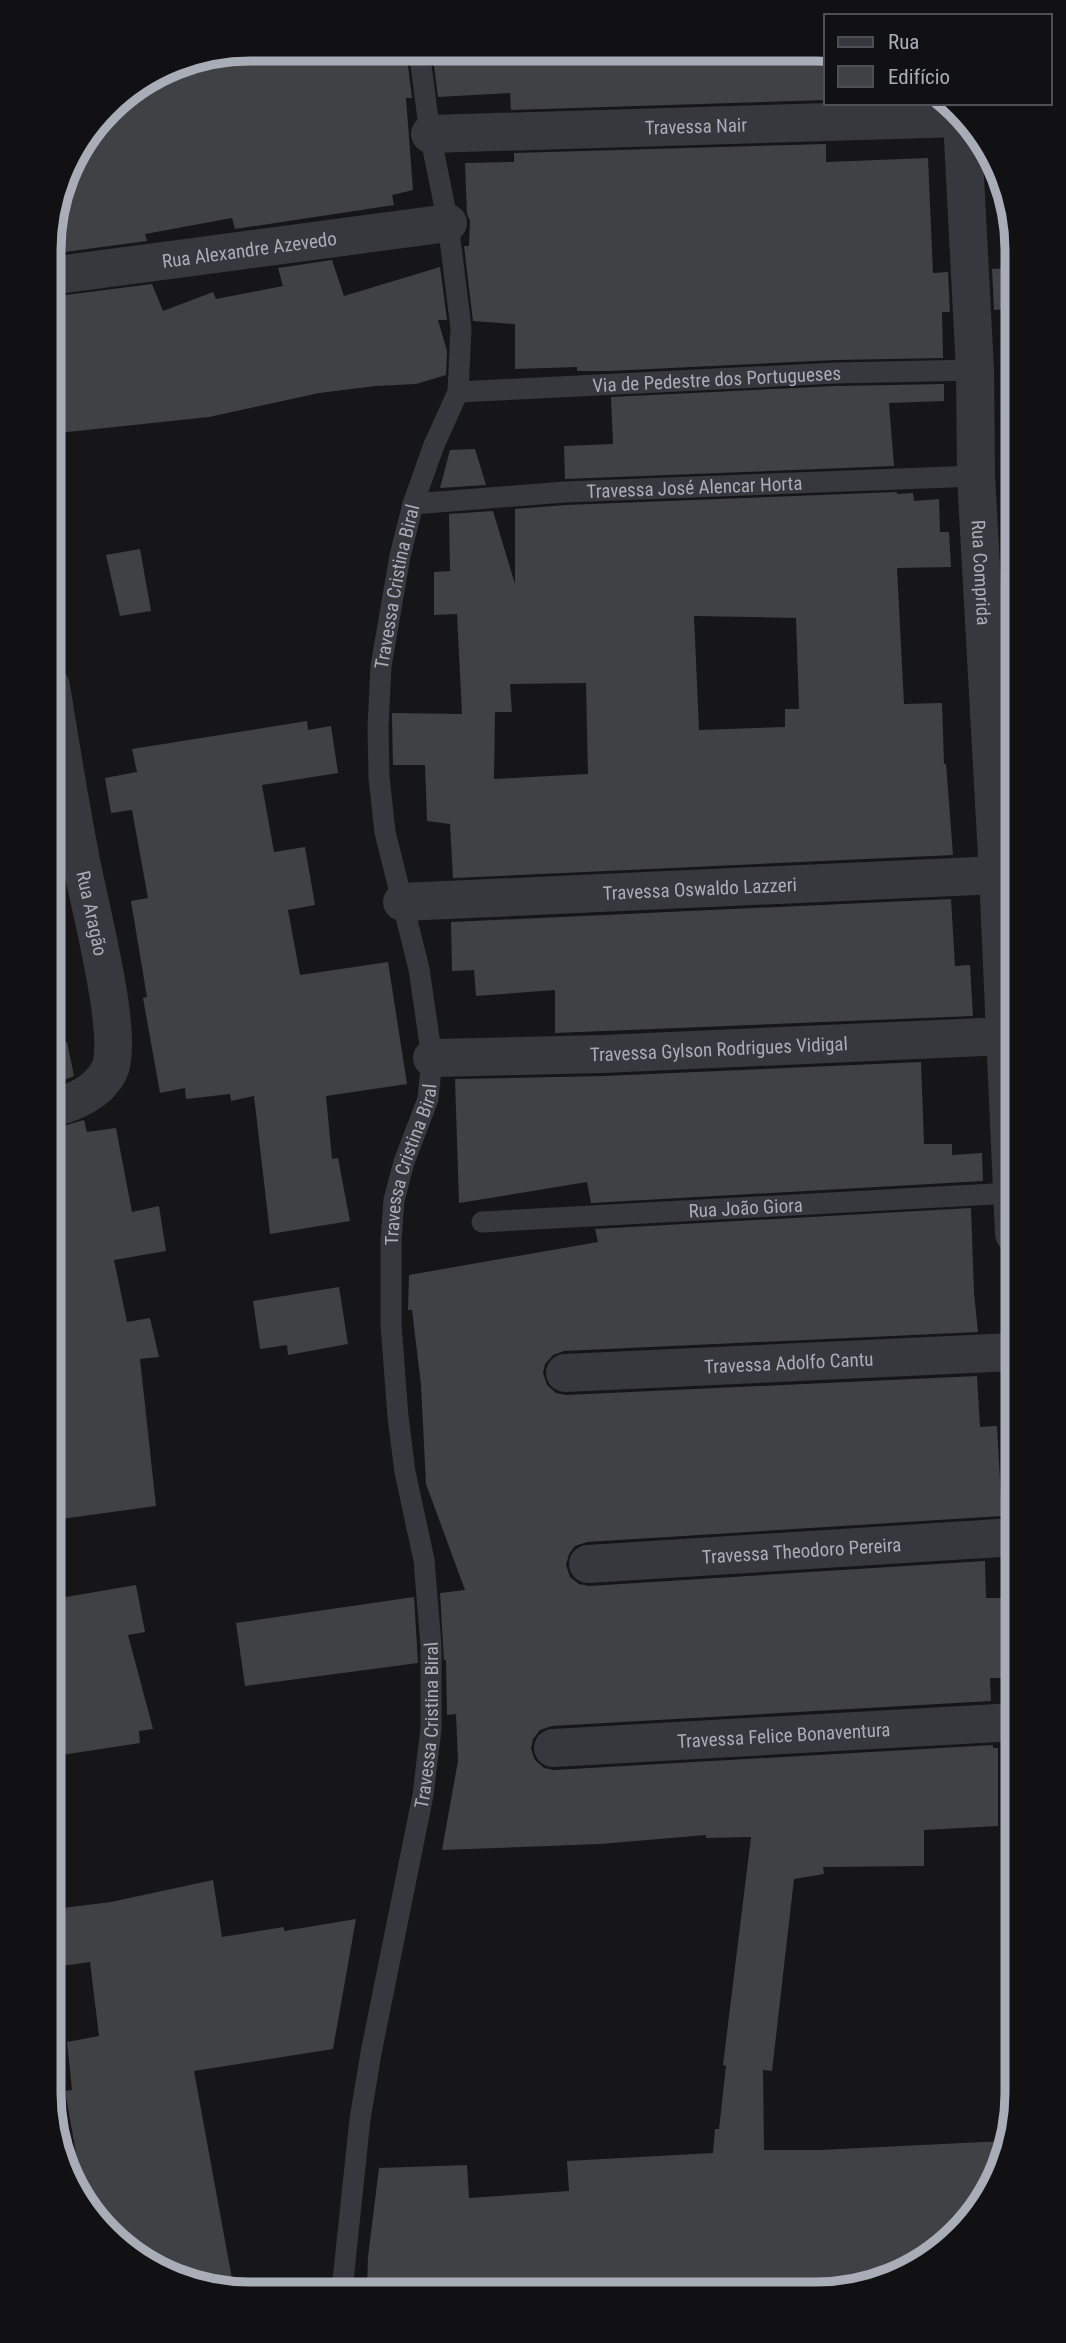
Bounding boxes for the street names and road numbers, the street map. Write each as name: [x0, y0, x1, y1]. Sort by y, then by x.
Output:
street label: Travessa Nair: [644, 113, 748, 139]
street label: Rua Alexandre Azevedo: [160, 226, 338, 272]
street label: Via de Pedestre dos Portugueses: [592, 361, 841, 397]
street label: Travessa José Alencar Horta: [586, 471, 803, 503]
street label: Travessa Cristina Biral: [369, 502, 424, 671]
street label: Rua Comprida: [967, 519, 996, 626]
street label: Rua Aragão: [72, 869, 113, 958]
street label: Travessa Oswaldo Lazzeri: [602, 873, 797, 904]
street label: Travessa Gylson Rodrigues Vidigal: [590, 1032, 848, 1066]
street label: Travessa Cristina Biral: [380, 1083, 441, 1245]
street label: Rua João Giora: [688, 1193, 803, 1222]
street label: Travessa Adolfo Cantu: [704, 1347, 874, 1378]
street label: Travessa Theodoro Pereira: [701, 1533, 902, 1568]
street label: Travessa Cristina Biral: [409, 1641, 443, 1811]
street label: Travessa Felice Bonaventura: [676, 1718, 891, 1753]

